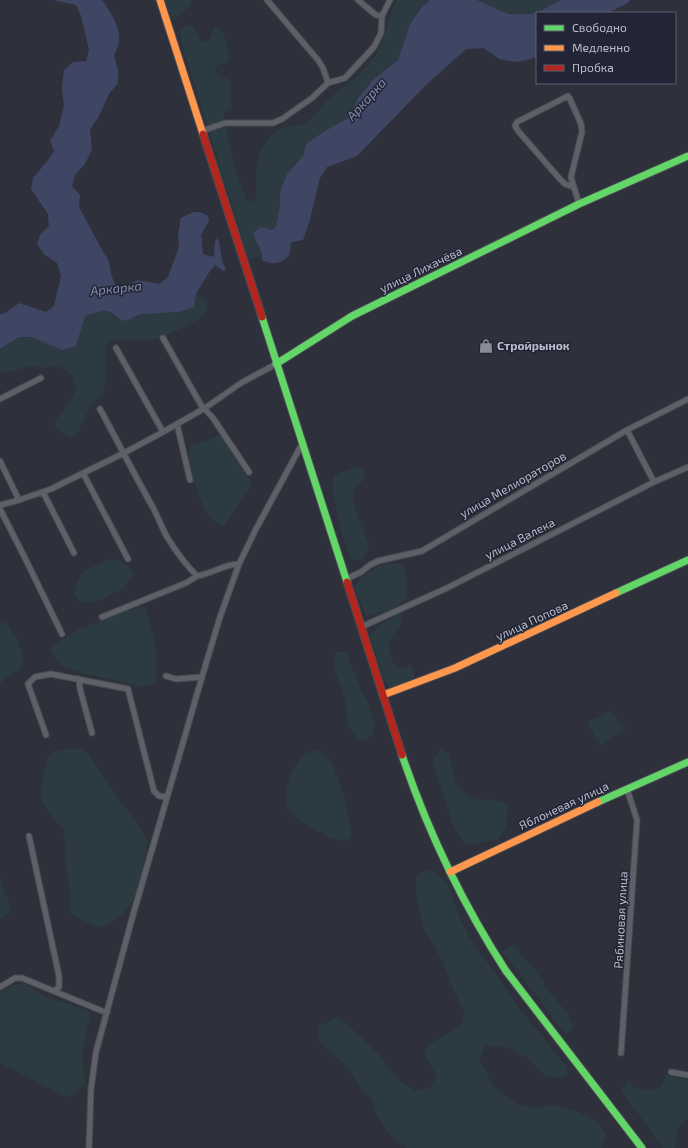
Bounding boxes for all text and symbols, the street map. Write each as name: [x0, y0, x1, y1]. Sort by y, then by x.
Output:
legend: [536, 12, 676, 84]
text: Свободно: [572, 20, 627, 34]
text: Медленно: [572, 40, 630, 54]
text: Пробка: [572, 60, 614, 74]
water label: Аркарка: [342, 74, 389, 124]
street label: улица Лихачёва: [377, 243, 465, 296]
water label: Аркарка: [88, 277, 143, 299]
shop icon: Стройрынок: [478, 338, 494, 354]
place label: Стройрынок: [497, 338, 570, 352]
street label: улица Мелиораторов: [457, 448, 569, 521]
street label: улица Валека: [482, 514, 557, 563]
street label: улица Попова: [493, 597, 570, 644]
street label: Яблоневая улица: [517, 778, 611, 833]
street label: Рябиновая улица: [610, 871, 631, 969]

